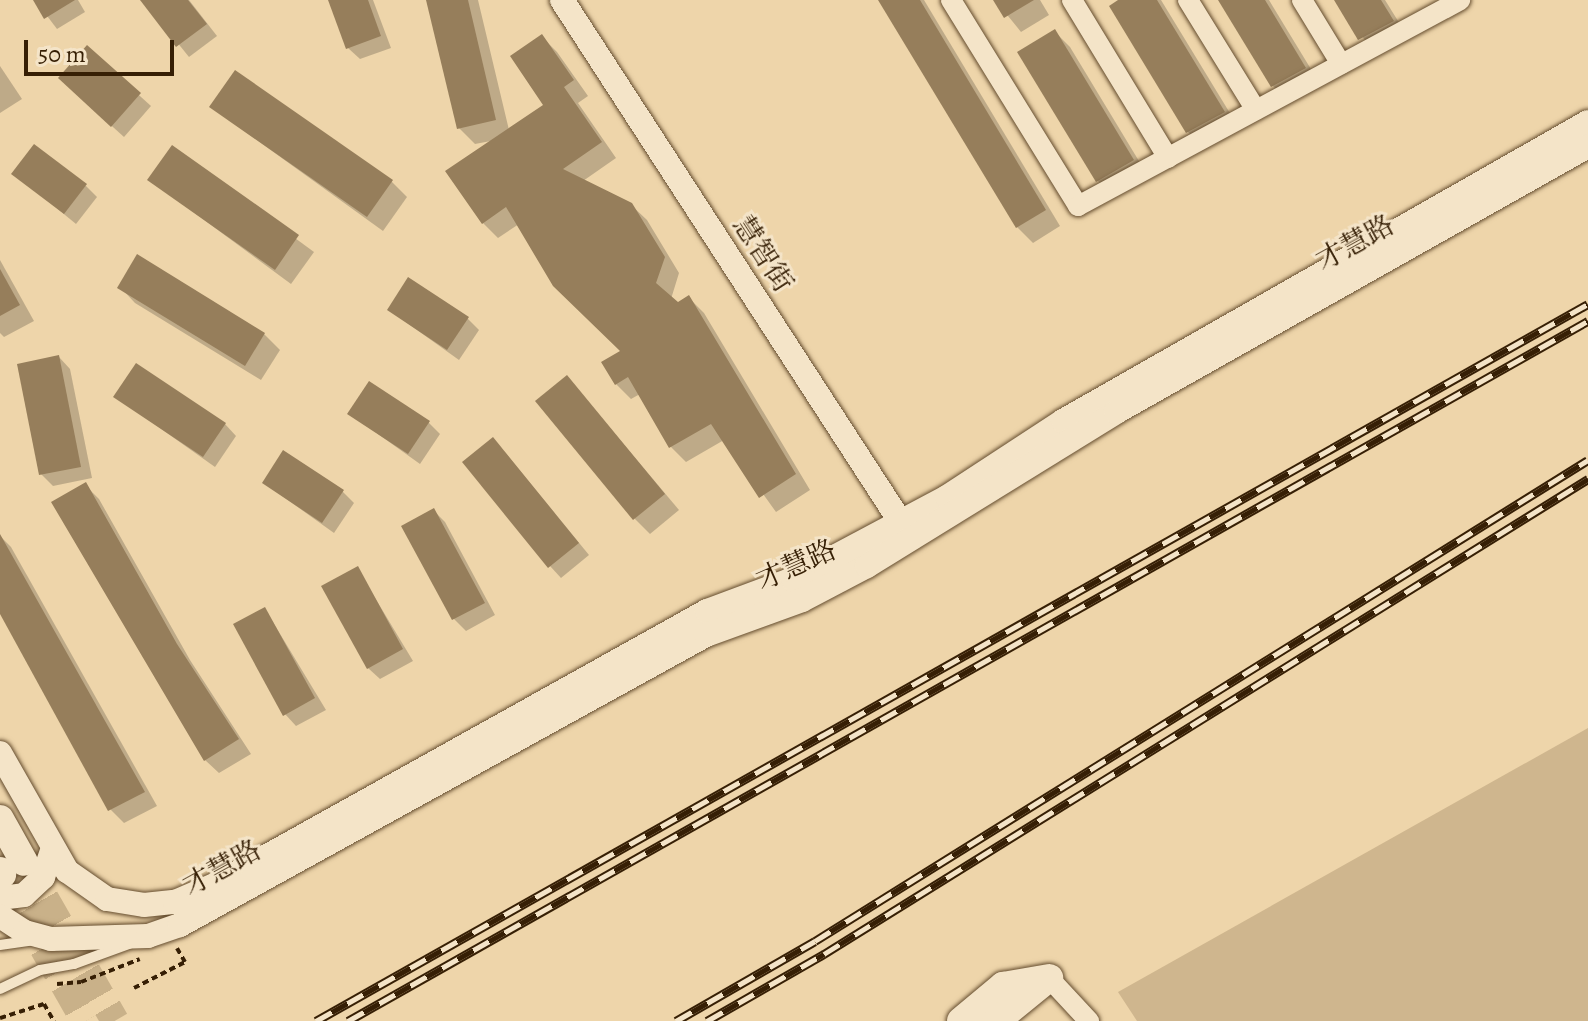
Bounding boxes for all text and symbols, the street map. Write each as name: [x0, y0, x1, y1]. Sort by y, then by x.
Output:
scale bar: [28, 24, 178, 74]
text: 50 m: [38, 38, 86, 70]
street label: 才慧路: [1310, 208, 1400, 278]
street label: 慧智街: [726, 210, 800, 298]
street label: 才慧路: [751, 533, 841, 597]
street label: 才慧路: [177, 833, 267, 903]

